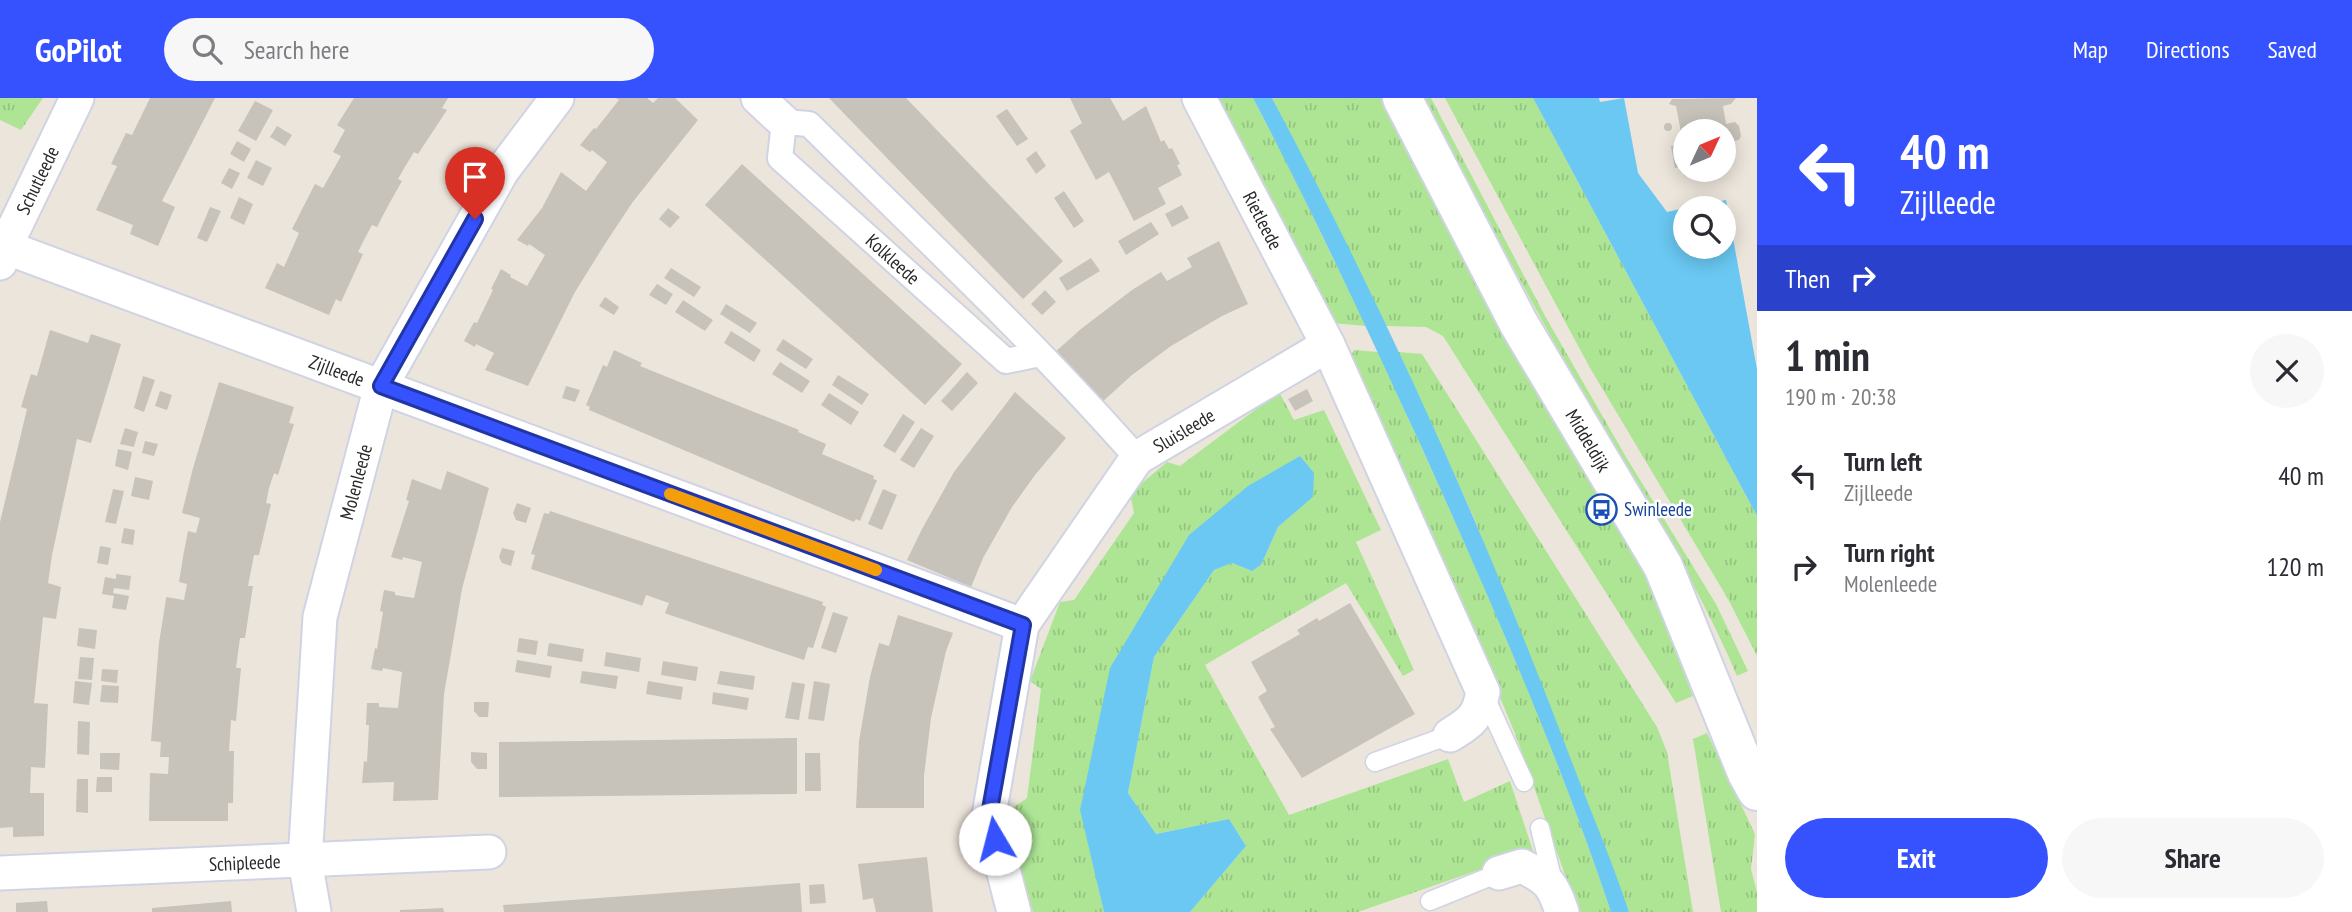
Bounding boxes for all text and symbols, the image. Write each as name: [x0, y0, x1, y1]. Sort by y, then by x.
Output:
search box: [164, 18, 654, 81]
text: GoPilot: [35, 28, 122, 71]
icon: search: [188, 30, 226, 68]
text: Search here: [244, 33, 349, 66]
text: Map: [2073, 34, 2108, 65]
text: Directions: [2146, 34, 2230, 65]
text: Saved: [2268, 34, 2317, 65]
north arrow: [1673, 119, 1736, 182]
map controls: [1673, 119, 1736, 259]
text: 40 m: [1900, 119, 1989, 183]
icon: left: [1785, 126, 1876, 217]
street label: Schutleede: [11, 142, 64, 218]
pin: [445, 147, 505, 219]
icon: arrive: [456, 158, 494, 196]
text: Zijlleede: [1900, 181, 1996, 223]
street label: Rietleede: [1238, 187, 1288, 254]
button: search: [1673, 196, 1736, 259]
street label: Kolkleede: [861, 228, 925, 290]
icon: right: [1844, 259, 1882, 297]
text: Then: [1785, 262, 1830, 295]
text: 1 min: [1785, 328, 1870, 383]
button: close: [2250, 334, 2324, 408]
street label: Zijlleede: [306, 349, 368, 392]
text: 190 m · 20:38: [1785, 382, 1897, 411]
street label: Sluisleede: [1149, 403, 1219, 458]
street label: Middeldijk: [1560, 405, 1617, 477]
street label: Molenleede: [334, 441, 377, 522]
text: Turn left: [1844, 445, 1922, 478]
icon: left: [1785, 457, 1823, 495]
text: 40 m: [2278, 459, 2324, 492]
text: Zijlleede: [1844, 478, 1913, 507]
bus stop icon: Swinleede: [1584, 492, 1618, 526]
place label: Swinleede: [1624, 497, 1692, 521]
text: Turn right: [1844, 536, 1935, 569]
icon: right: [1785, 548, 1823, 586]
text: 120 m: [2266, 550, 2324, 583]
text: Molenleede: [1844, 569, 1937, 598]
position arrow: [958, 802, 1032, 876]
button: Exit: [1785, 818, 2048, 898]
button: Share: [2062, 818, 2324, 898]
street label: Schipleede: [208, 849, 281, 876]

